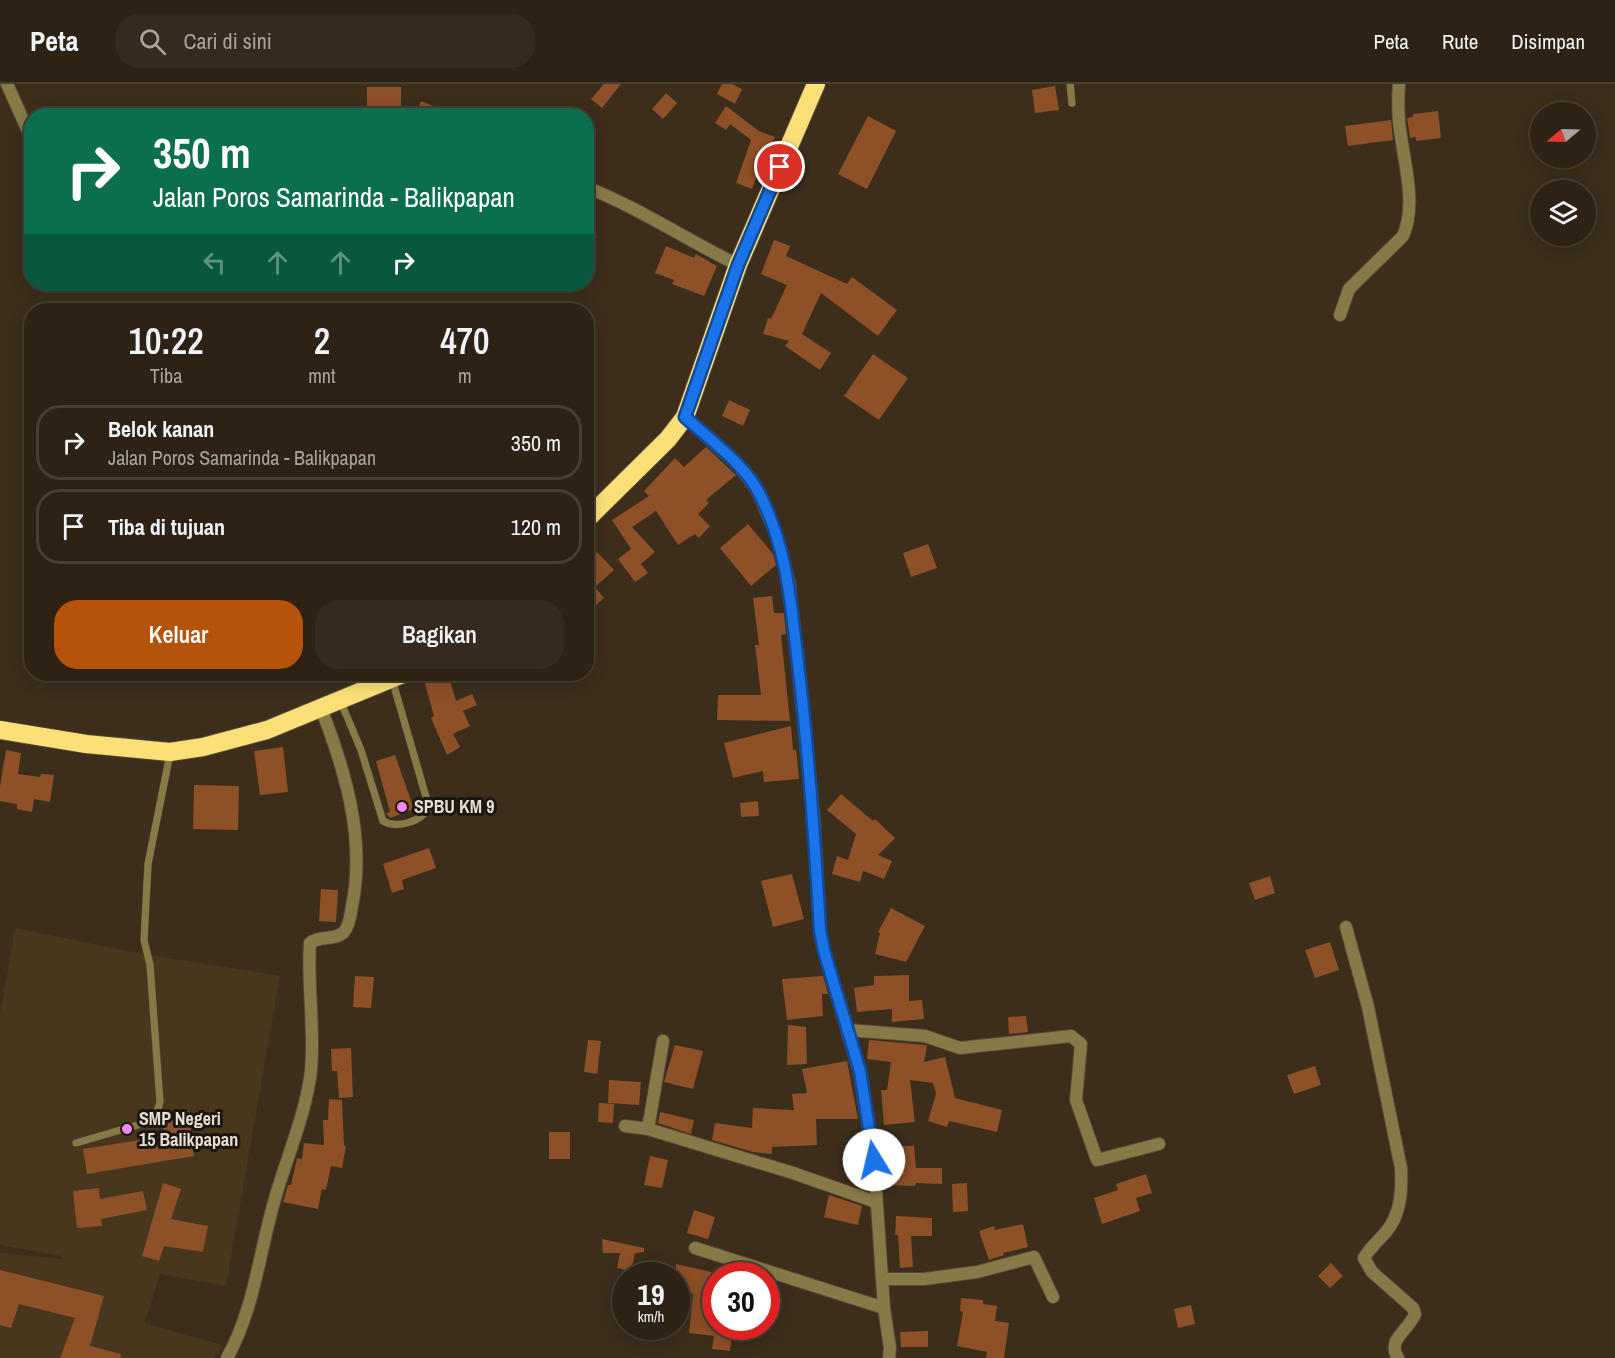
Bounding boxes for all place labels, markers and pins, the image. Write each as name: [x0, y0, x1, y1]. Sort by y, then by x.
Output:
pin: [754, 141, 805, 192]
place label: SPBU KM 9: [414, 794, 494, 819]
marker: SPBU KM 9: [395, 800, 409, 814]
place label: SMP Negeri 15 Balikpapan: [139, 1106, 238, 1152]
marker: SMP Negeri 15 Balikpapan: [120, 1122, 134, 1136]

